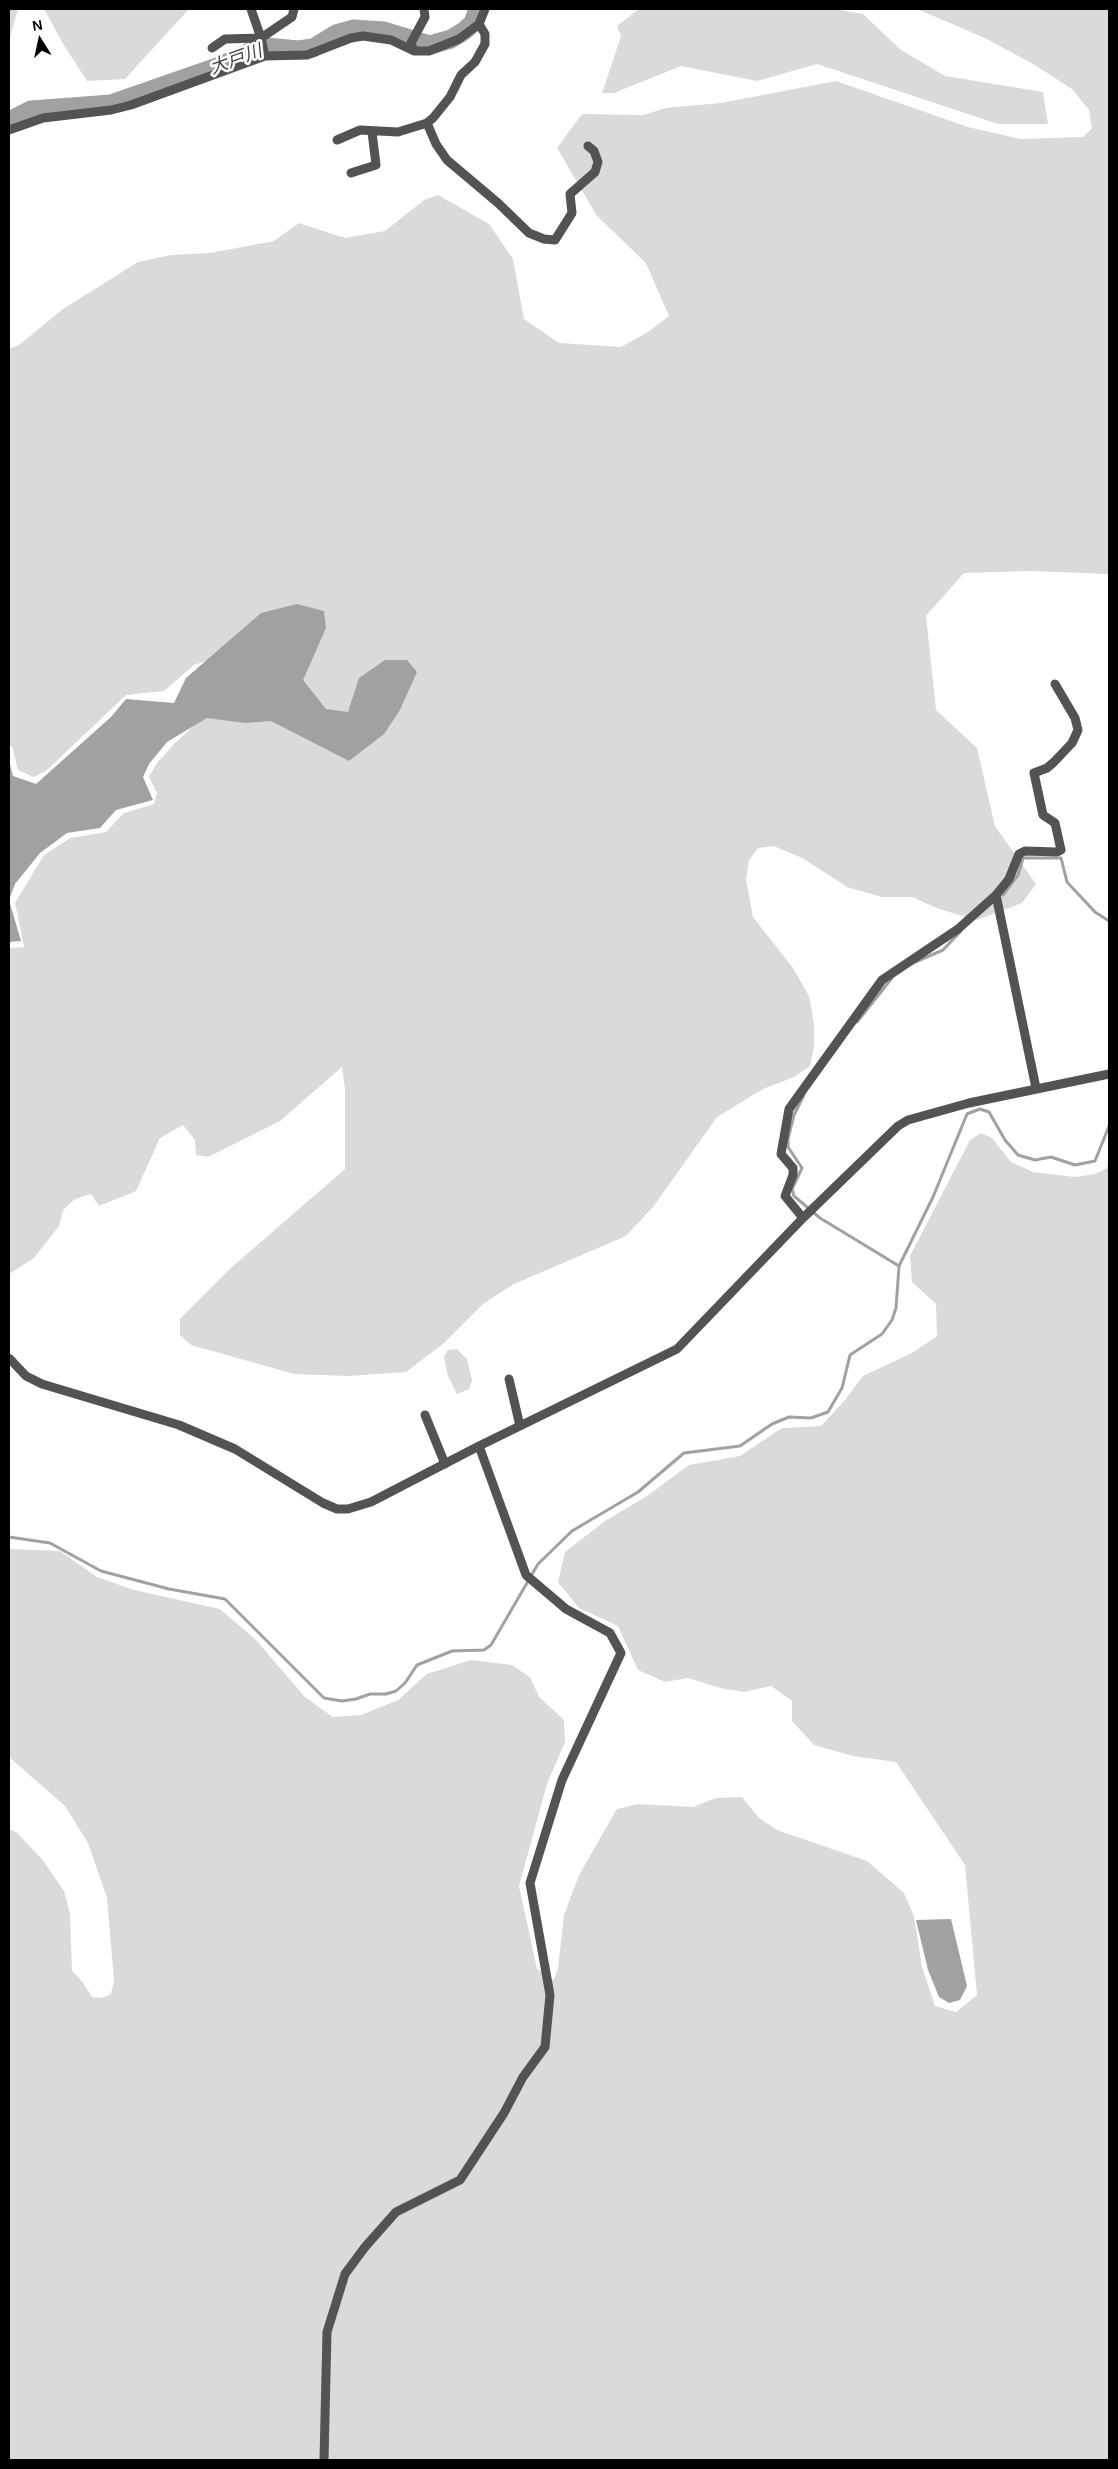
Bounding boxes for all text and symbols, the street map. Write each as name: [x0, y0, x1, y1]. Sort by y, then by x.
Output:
north arrow: [15, 15, 65, 65]
text: N: [31, 16, 44, 34]
water label: 大戸川: [207, 41, 265, 79]

